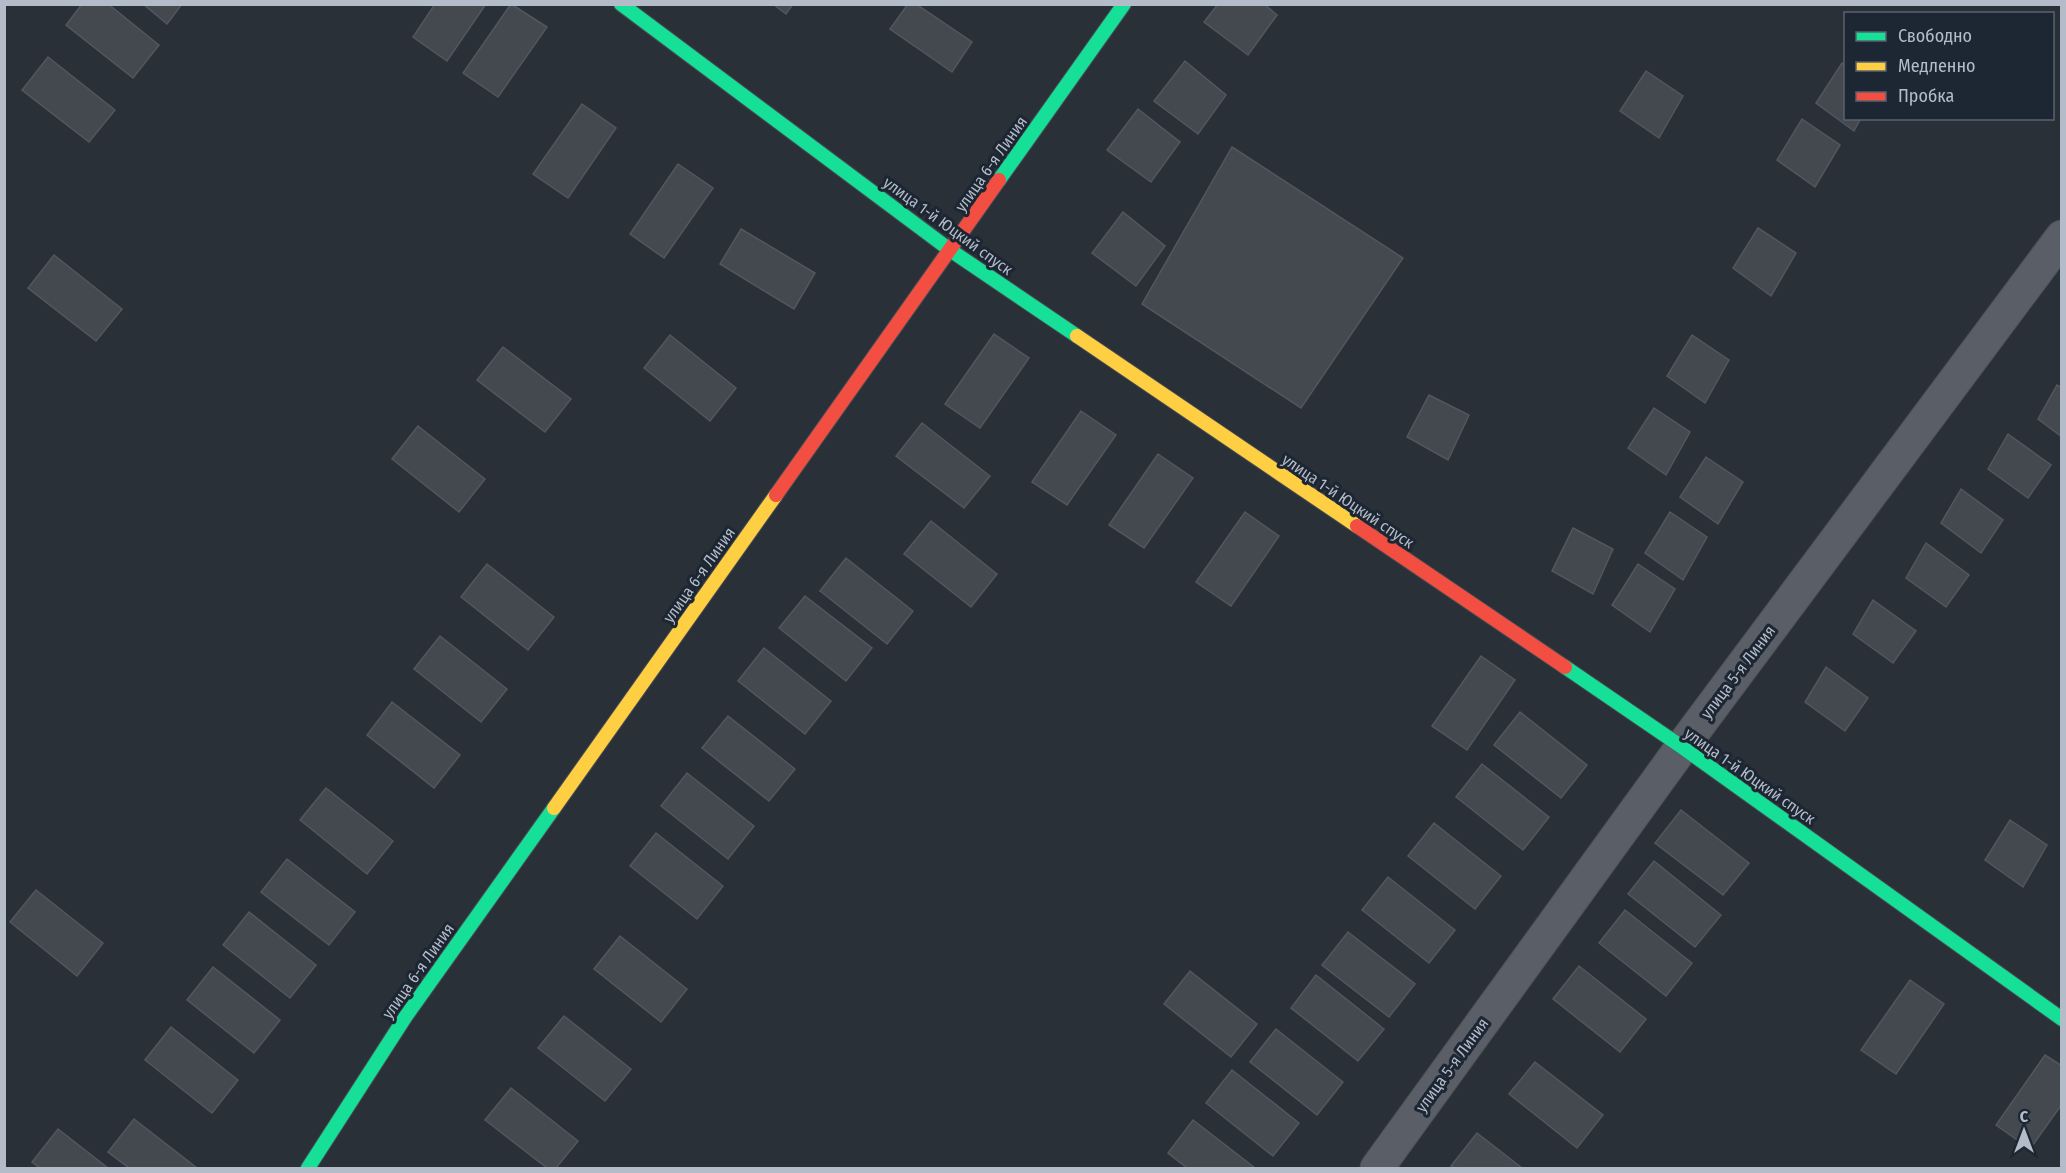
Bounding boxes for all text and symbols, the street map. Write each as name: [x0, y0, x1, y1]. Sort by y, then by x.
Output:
legend: [1844, 12, 2054, 120]
text: Свободно: [1898, 25, 1972, 47]
text: Медленно: [1898, 55, 1976, 77]
text: Пробка: [1898, 85, 1954, 107]
street label: улица 6-я Линия: [951, 113, 1031, 215]
street label: улица 1-й Юцкий спуск: [880, 173, 1017, 280]
street label: улица 1-й Юцкий спуск: [1278, 450, 1418, 553]
street label: улица 6-я Линия: [659, 524, 739, 626]
street label: улица 5-я Линия: [1697, 622, 1779, 722]
street label: улица 1-й Юцкий спуск: [1681, 724, 1819, 829]
street label: улица 6-я Линия: [378, 920, 458, 1022]
street label: улица 5-я Линия: [1412, 1014, 1492, 1116]
north arrow: [1994, 1101, 2054, 1161]
text: С: [2020, 1107, 2029, 1126]

